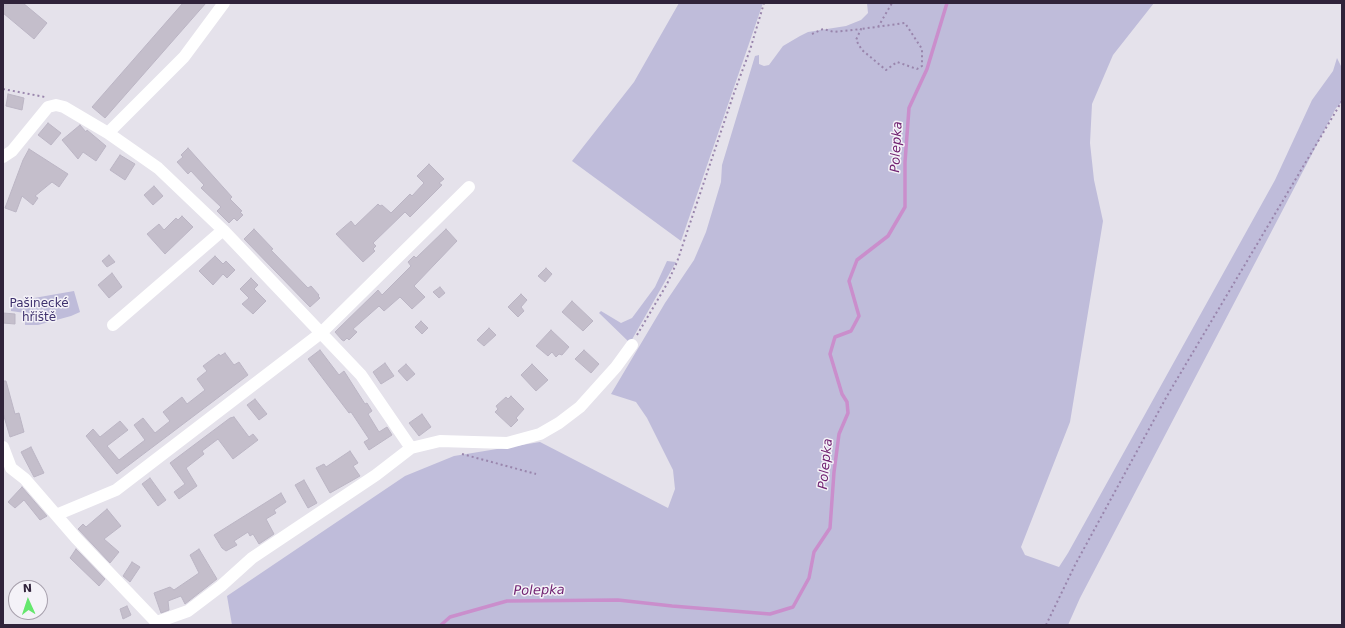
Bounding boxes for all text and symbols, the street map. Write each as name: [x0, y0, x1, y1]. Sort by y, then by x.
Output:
water label: Polepka: [888, 121, 906, 173]
park label: Pašinecké hřiště: [9, 297, 69, 325]
water label: Polepka: [816, 438, 836, 490]
north arrow: [8, 580, 48, 620]
text: N: [22, 582, 32, 595]
water label: Polepka: [513, 583, 565, 599]

